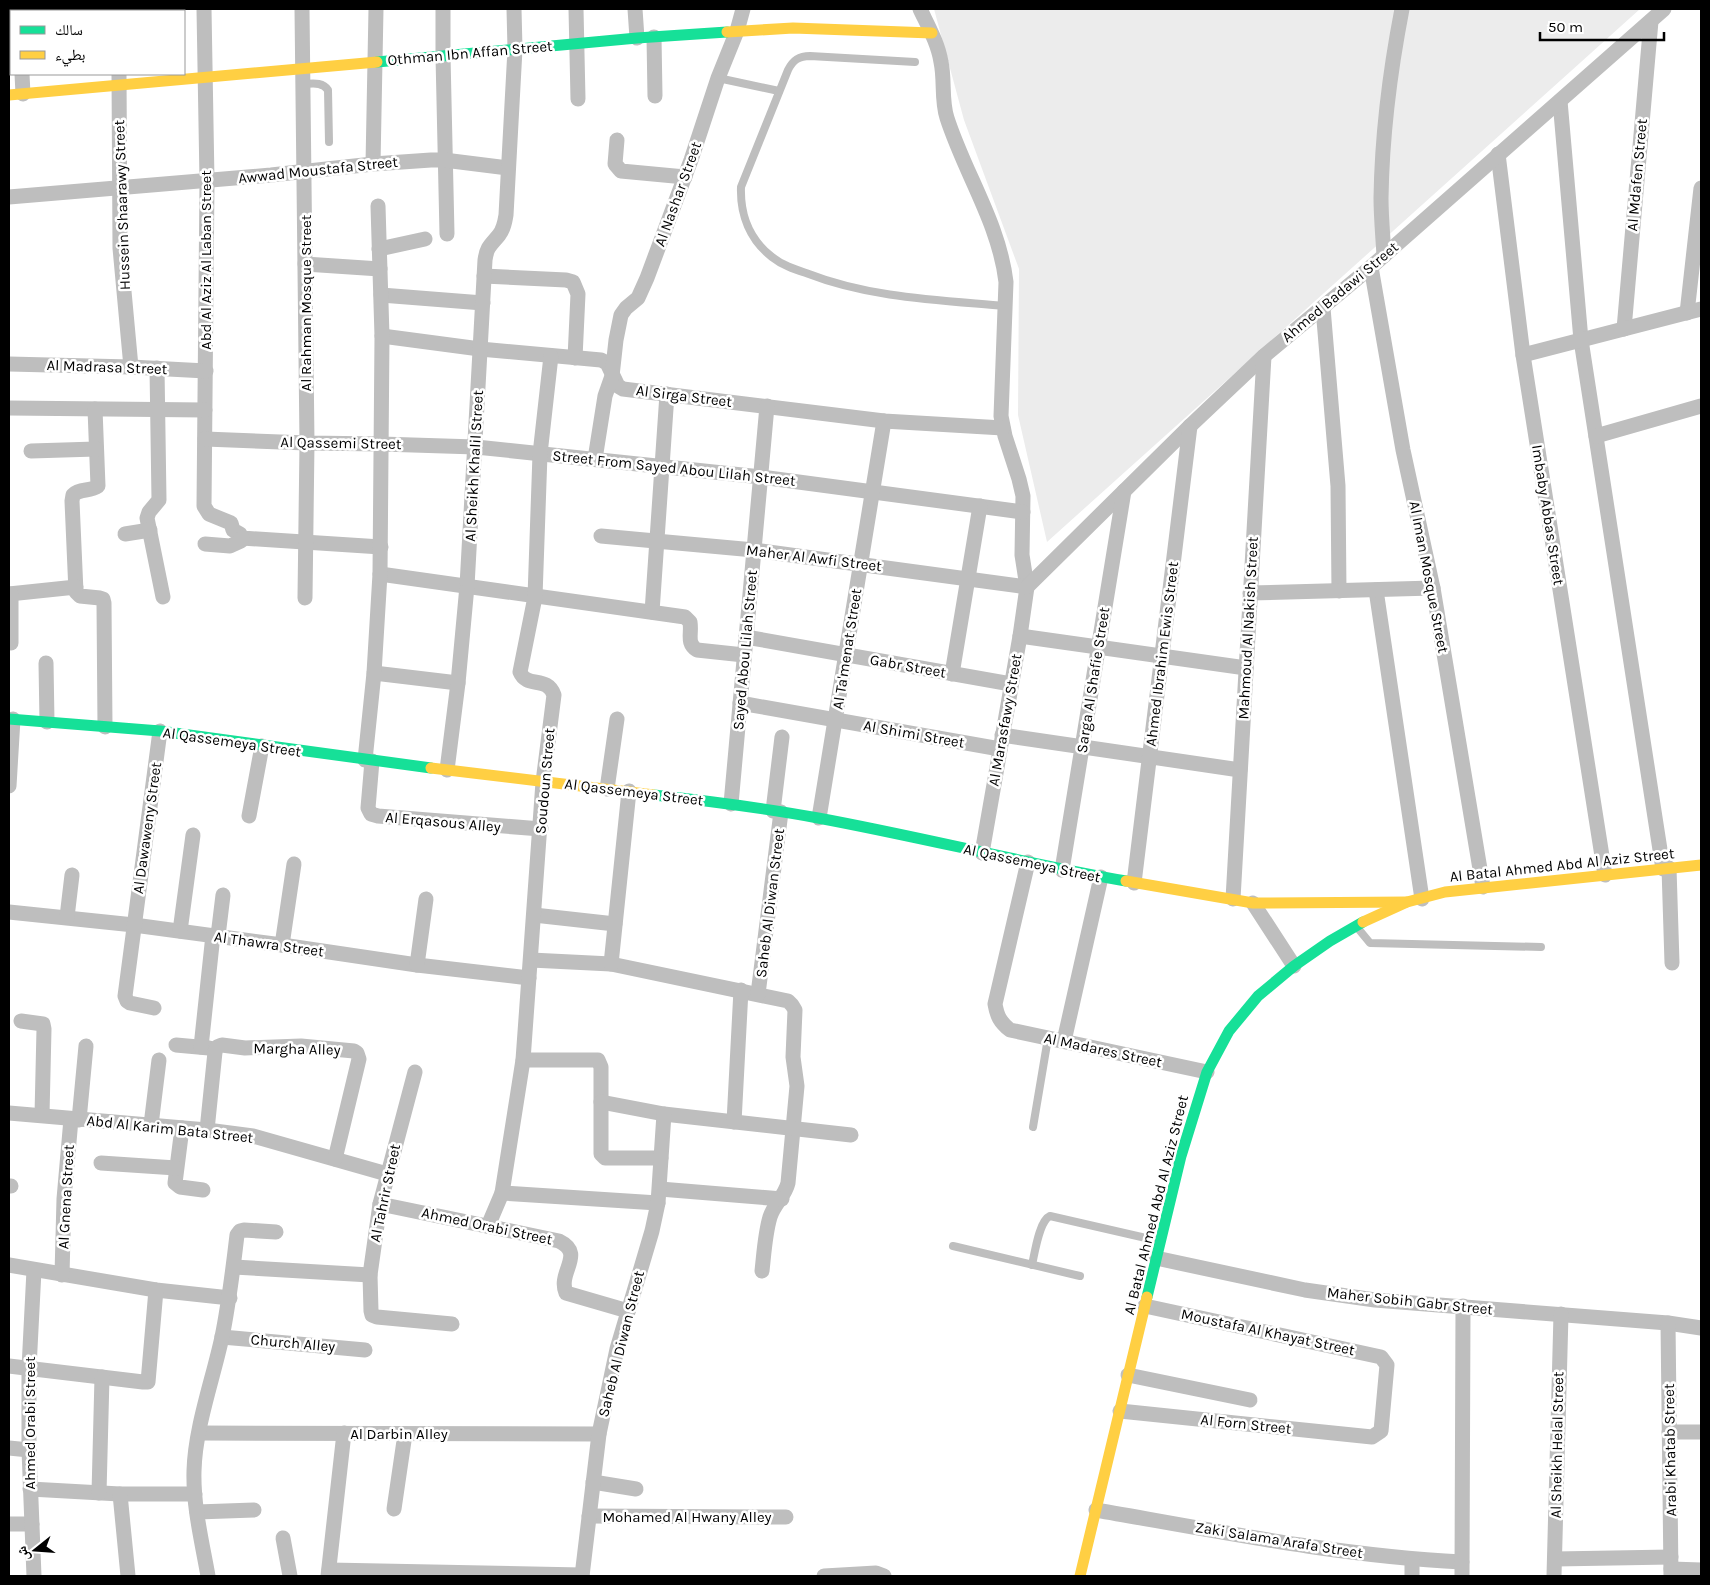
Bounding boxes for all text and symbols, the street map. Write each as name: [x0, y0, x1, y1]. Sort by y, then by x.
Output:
legend: [10, 10, 185, 75]
scale bar: [1540, 10, 1664, 42]
text: 50 m: [1548, 18, 1583, 36]
text: سالك: [55, 21, 83, 39]
street label: Othman Ibn Affan Street: [387, 37, 554, 69]
text: بطيء: [55, 46, 85, 67]
street label: Al Mdafen Street: [1623, 118, 1651, 232]
street label: Hussein Shaarawy Street: [110, 119, 134, 291]
street label: Al Nashar Street: [651, 139, 705, 249]
street label: Awwad Moustafa Street: [237, 153, 399, 187]
street label: Abd Al Aziz Al Laban Street: [197, 170, 215, 350]
street label: Al Rahman Mosque Street: [297, 214, 315, 391]
street label: Ahmed Badawi Street: [1278, 238, 1402, 346]
street label: Al Madrasa Street: [46, 356, 168, 378]
street label: Al Sirga Street: [635, 381, 733, 411]
street label: Al Sheikh Khalil Street: [461, 389, 487, 542]
street label: Al Qassemi Street: [280, 433, 402, 453]
street label: Imbaby Abbas Street: [1528, 443, 1568, 587]
street label: Street From Sayed Abou Lilah Street: [552, 446, 797, 490]
street label: Al Iman Mosque Street: [1405, 499, 1453, 655]
street label: Mahmoud Al Nakish Street: [1234, 536, 1262, 720]
street label: Maher Al Awfi Street: [745, 541, 883, 575]
street label: Ahmed Ibrahim Ewis Street: [1142, 560, 1182, 747]
street label: Sayed Abou Lilah Street: [729, 569, 761, 731]
street label: Al Ta'menat Street: [829, 587, 866, 711]
street label: Sarga Al Shafie Street: [1073, 605, 1113, 754]
street label: Gabr Street: [869, 650, 948, 682]
street label: Al Marasfawy Street: [984, 652, 1026, 788]
street label: Al Shimi Street: [862, 716, 966, 752]
street label: Al Qassemeya Street: [162, 723, 303, 761]
street label: Soudoun Street: [531, 727, 559, 835]
street label: Al Dawaweny Street: [129, 761, 165, 895]
street label: Al Qassemeya Street: [564, 775, 705, 809]
street label: Al Erqasous Alley: [385, 808, 501, 836]
street label: Saheb Al Diwan Street: [752, 827, 788, 979]
street label: Al Qassemeya Street: [962, 840, 1102, 886]
street label: Al Batal Ahmed Abd Al Aziz Street: [1449, 844, 1676, 886]
street label: Al Thawra Street: [213, 927, 325, 961]
street label: Al Madares Street: [1042, 1029, 1164, 1071]
street label: Margha Alley: [253, 1039, 341, 1059]
street label: Al Batal Ahmed Abd Al Aziz Street: [1120, 1093, 1192, 1317]
street label: Abd Al Karim Bata Street: [86, 1111, 255, 1147]
street label: Al Tahrir Street: [366, 1142, 404, 1244]
street label: Al Gnena Street: [54, 1144, 78, 1250]
street label: Ahmed Orabi Street: [420, 1203, 554, 1249]
street label: Saheb Al Diwan Street: [594, 1269, 648, 1419]
street label: Maher Sobih Gabr Street: [1326, 1283, 1494, 1319]
street label: Moustafa Al Khayat Street: [1179, 1305, 1357, 1359]
street label: Church Alley: [250, 1330, 336, 1356]
street label: Ahmed Orabi Street: [21, 1356, 39, 1490]
street label: Al Sheikh Helal Street: [1547, 1371, 1567, 1519]
street label: Arabi Khatab Street: [1660, 1383, 1680, 1517]
street label: Al Forn Street: [1200, 1410, 1293, 1438]
street label: Al Darbin Alley: [350, 1425, 448, 1443]
street label: Mohamed Al Hwany Alley: [602, 1508, 772, 1526]
street label: Zaki Salama Arafa Street: [1194, 1518, 1365, 1562]
north arrow: [10, 1525, 60, 1575]
text: ش: [13, 1544, 33, 1563]

